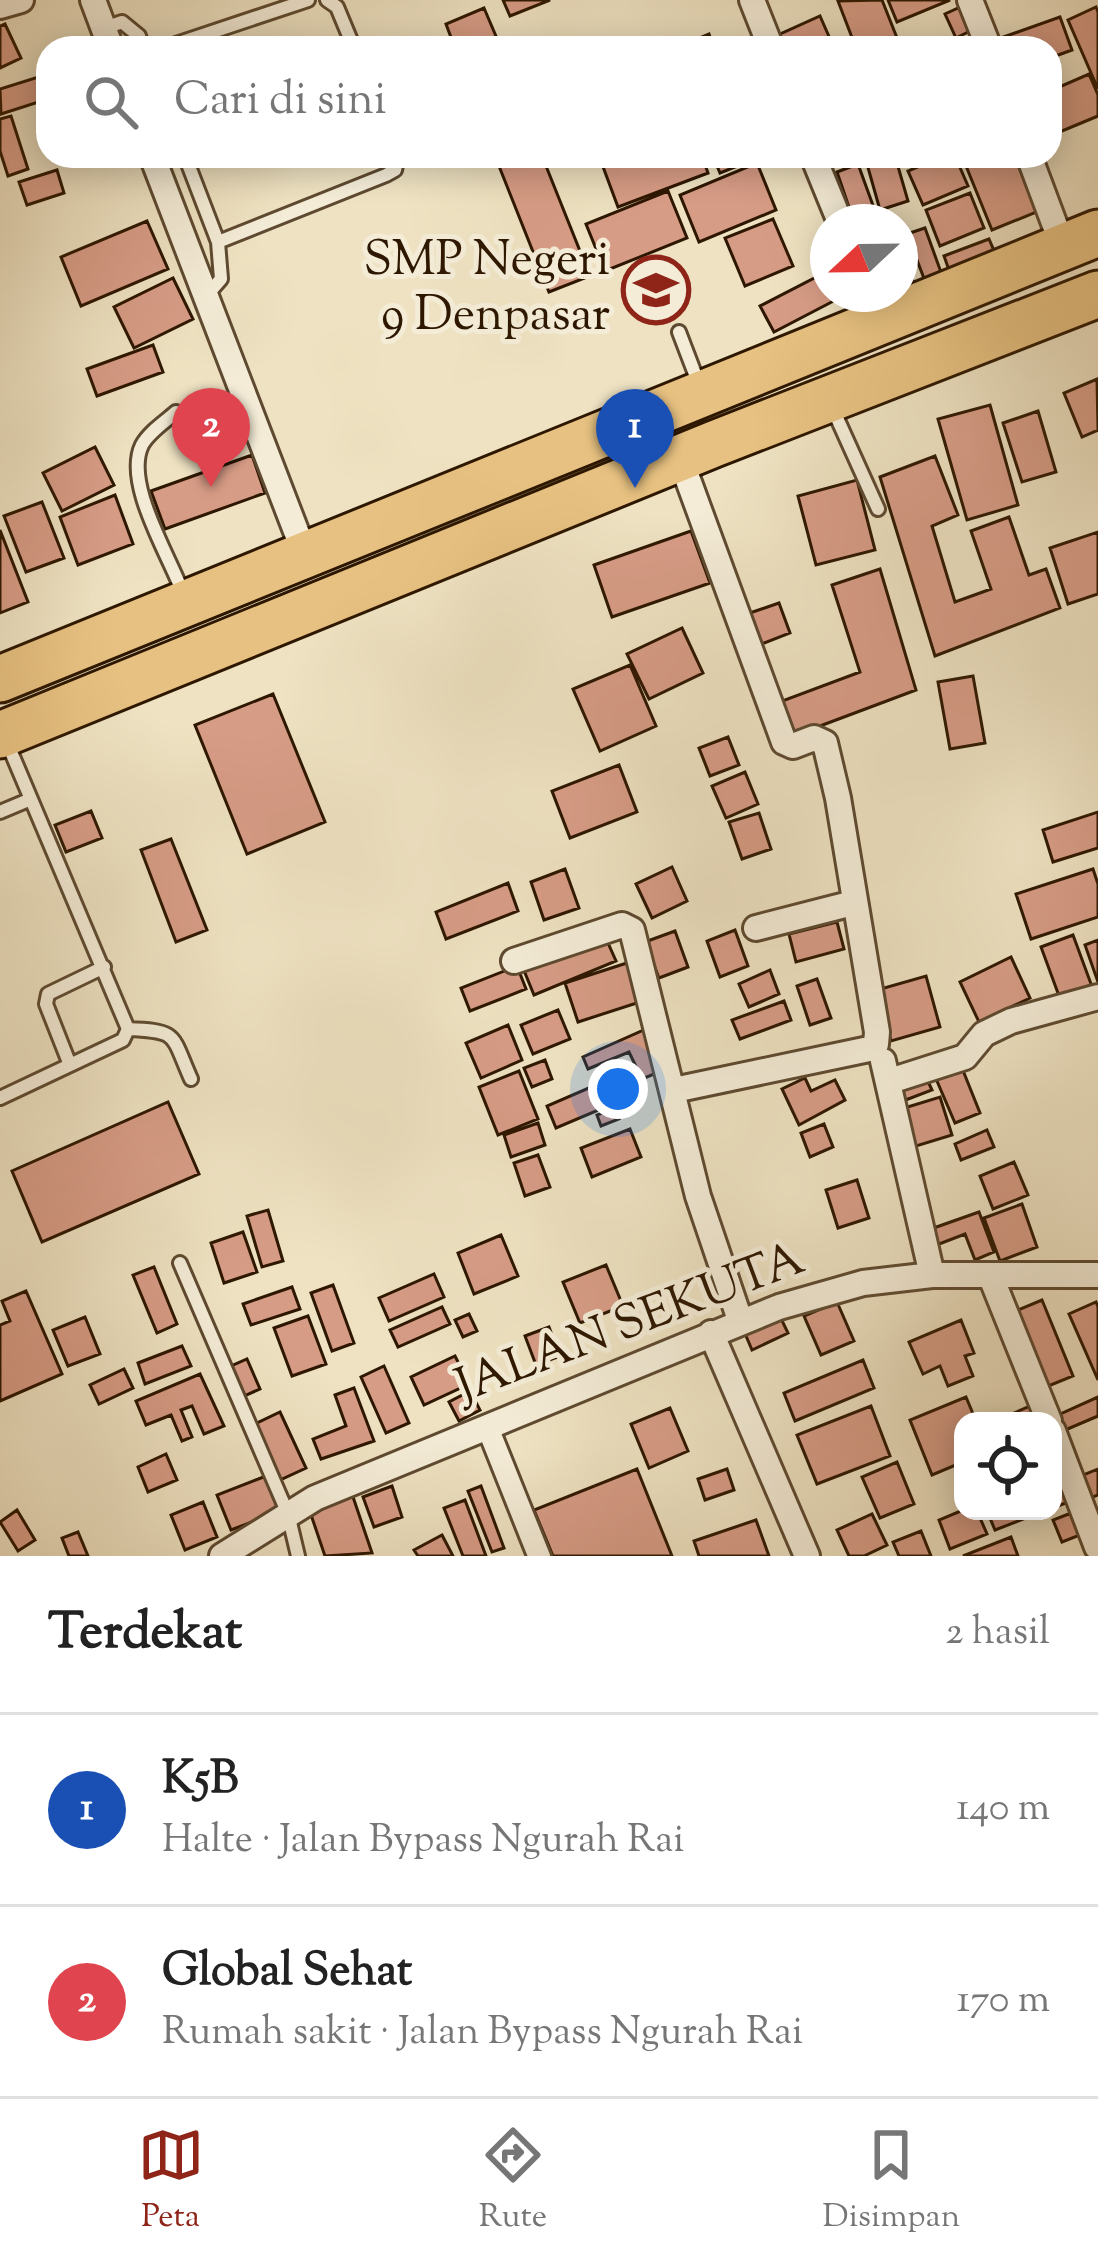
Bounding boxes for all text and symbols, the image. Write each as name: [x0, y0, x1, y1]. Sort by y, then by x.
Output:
search box: [36, 36, 1062, 168]
icon: search: [78, 69, 144, 135]
text: Cari di sini: [174, 70, 387, 135]
north arrow: [810, 204, 918, 312]
place label: SMP Negeri 9 Denpasar: [363, 228, 610, 352]
school or university icon: SMP Negeri 9 Denpasar: [621, 255, 691, 325]
pin: 2: [172, 388, 250, 487]
pin: 1: [596, 389, 674, 488]
your location: [588, 1059, 648, 1119]
street label: JALAN SEKUTA: [444, 1227, 815, 1424]
map controls: [954, 1412, 1062, 1520]
button: locate: [954, 1412, 1062, 1520]
text: Terdekat: [48, 1598, 242, 1671]
text: 2 hasil: [945, 1606, 1050, 1662]
text: K5B: [162, 1749, 238, 1814]
text: 1: [80, 1782, 94, 1838]
text: 140 m: [956, 1782, 1050, 1838]
text: Halte · Jalan Bypass Ngurah Rai: [162, 1814, 684, 1870]
text: Global Sehat: [162, 1941, 412, 2006]
text: 2: [78, 1974, 96, 2030]
text: 170 m: [957, 1974, 1050, 2030]
text: Rumah sakit · Jalan Bypass Ngurah Rai: [162, 2006, 803, 2062]
tab: Peta: [138, 2122, 204, 2242]
tab: Rute: [479, 2122, 547, 2242]
tab: Disimpan: [823, 2122, 960, 2242]

